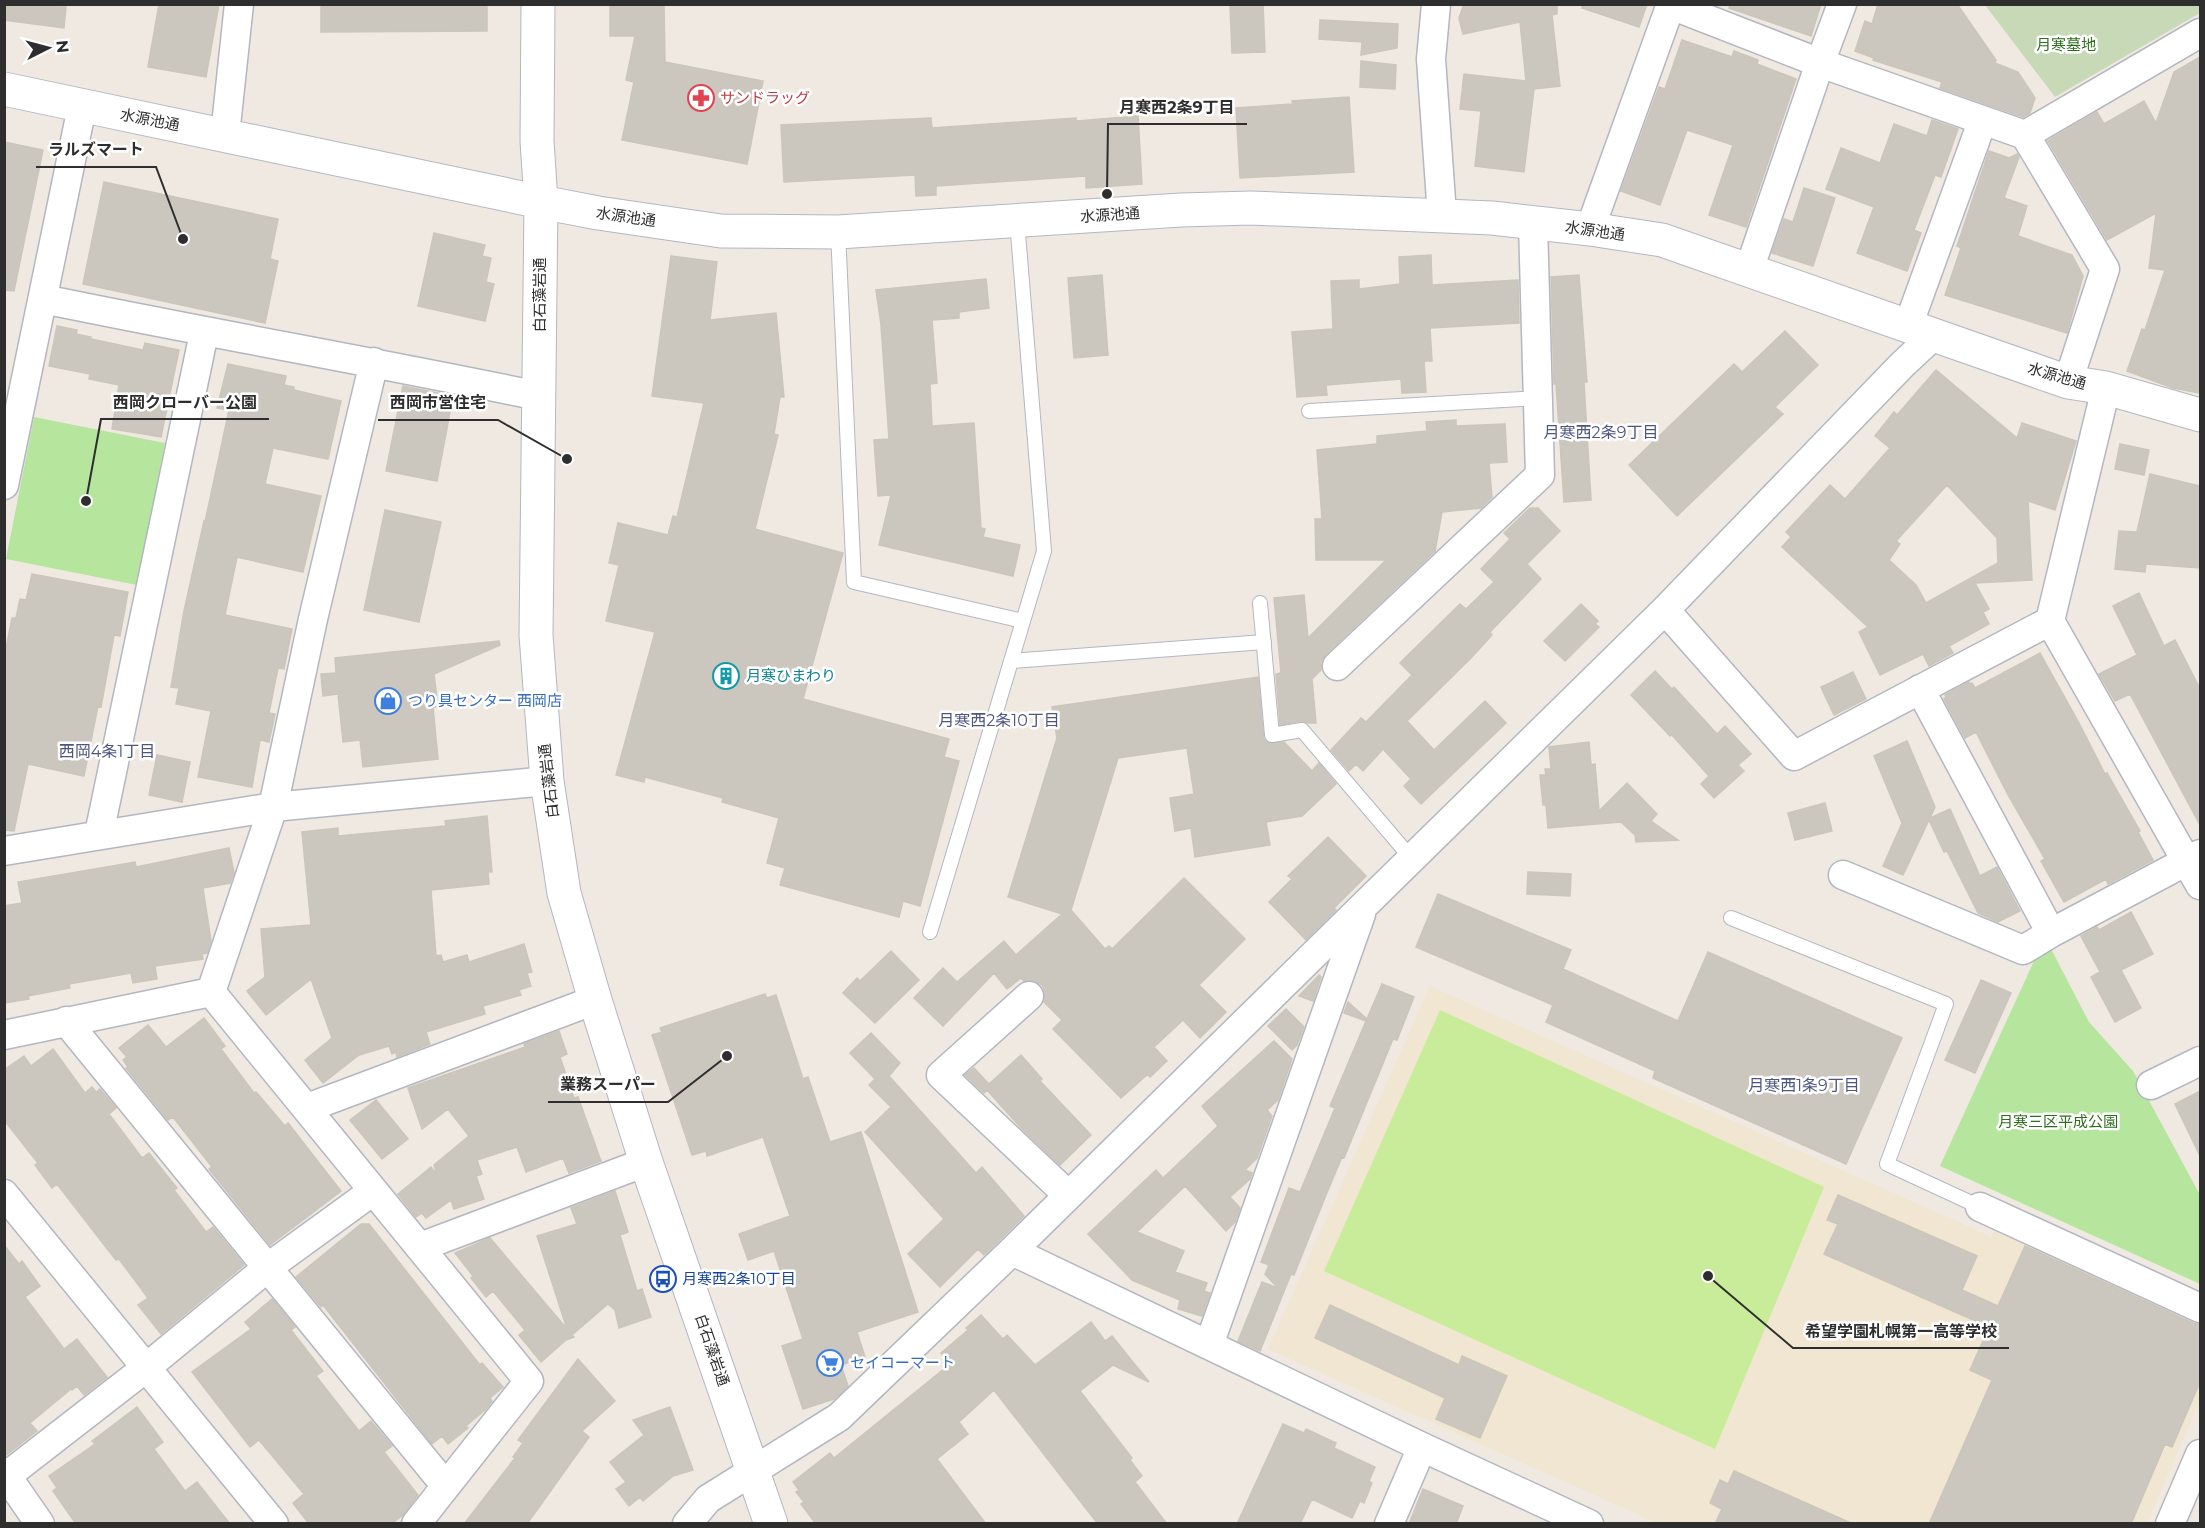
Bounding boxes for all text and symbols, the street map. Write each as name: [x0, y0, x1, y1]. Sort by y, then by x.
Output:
north arrow: [18, 18, 78, 78]
park label: 月寒墓地: [2036, 35, 2096, 54]
text: N: [52, 39, 73, 54]
pharmacy icon: サンドラッグ: [686, 83, 716, 113]
place label: サンドラッグ: [720, 88, 810, 107]
callout: 月寒西2条9丁目: [1108, 90, 1247, 124]
text: 月寒西2条9丁目: [1119, 98, 1235, 117]
street label: 水源池通: [119, 104, 181, 135]
callout: ラルズマート: [36, 133, 156, 167]
text: ラルズマート: [48, 140, 144, 159]
street label: 水源池通: [595, 203, 657, 230]
street label: 水源池通: [1079, 203, 1141, 226]
street label: 水源池通: [1564, 217, 1626, 244]
street label: 白石藻岩通: [530, 257, 549, 333]
street label: 水源池通: [2026, 358, 2089, 393]
callout: 西岡クローバー公園: [101, 385, 269, 419]
callout: 西岡市営住宅: [378, 386, 498, 420]
text: 西岡クローバー公園: [113, 393, 257, 412]
text: 西岡市営住宅: [390, 393, 486, 412]
district label: 月寒西2条9丁目: [1544, 423, 1658, 442]
building icon: 月寒ひまわり: [711, 661, 741, 691]
place label: 月寒ひまわり: [746, 666, 836, 685]
shop icon: つり具センター 西岡店: [373, 686, 403, 716]
place label: つり具センター 西岡店: [408, 691, 562, 710]
district label: 月寒西2条10丁目: [938, 711, 1060, 730]
district label: 西岡4条1丁目: [59, 742, 155, 761]
street label: 白石藻岩通: [535, 743, 563, 819]
callout: 業務スーパー: [548, 1068, 668, 1102]
text: 業務スーパー: [560, 1075, 656, 1094]
district label: 月寒西1条9丁目: [1748, 1076, 1860, 1095]
park label: 月寒三区平成公園: [1998, 1112, 2118, 1131]
bus stop icon: 月寒西2条10丁目: [648, 1264, 678, 1294]
place label: 月寒西2条10丁目: [682, 1269, 796, 1288]
street label: 白石藻岩通: [691, 1311, 734, 1388]
callout: 希望学園札幌第一高等学校: [1793, 1314, 2009, 1348]
text: 希望学園札幌第一高等学校: [1805, 1322, 1997, 1341]
supermarket icon: セイコーマート: [815, 1348, 845, 1378]
place label: セイコーマート: [850, 1353, 955, 1372]

